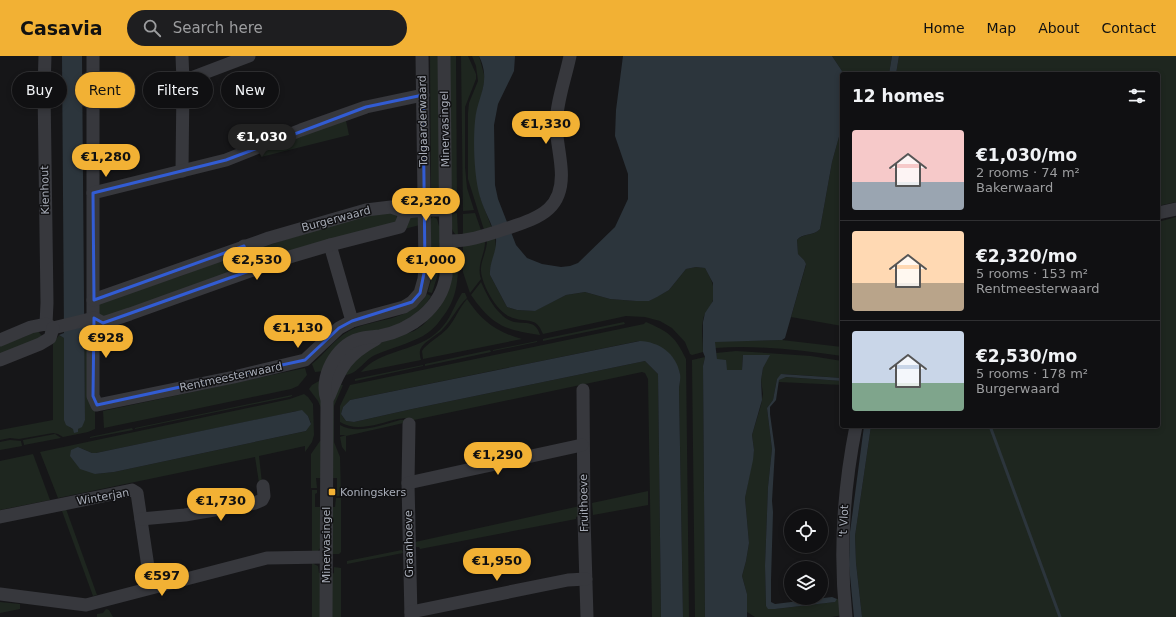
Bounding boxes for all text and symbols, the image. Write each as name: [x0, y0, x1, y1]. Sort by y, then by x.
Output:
search box: [127, 10, 407, 46]
text: Casavia: [20, 17, 103, 39]
icon: search: [141, 17, 163, 39]
text: Search here: [173, 19, 263, 37]
text: Home: [923, 20, 965, 36]
text: Map: [987, 20, 1016, 36]
text: About: [1038, 20, 1080, 36]
text: Contact: [1102, 20, 1156, 36]
chip: Buy: [12, 72, 67, 108]
chip: Rent: [75, 72, 135, 108]
chip: Filters: [143, 72, 213, 108]
chip: New: [221, 72, 279, 108]
street label: Tolgaarderwaard: [416, 75, 430, 168]
icon: filters: [1126, 85, 1148, 107]
text: 12 homes: [852, 86, 945, 106]
street label: Minervasingel: [438, 91, 452, 167]
pin: €1,330: [513, 111, 579, 145]
text: €1,330: [521, 116, 571, 131]
pin: €1,030: [229, 124, 295, 158]
text: €1,030: [237, 129, 287, 144]
pin: €1,280: [73, 144, 139, 178]
text: €1,030/mo: [976, 145, 1077, 165]
icon: home: [884, 146, 932, 194]
text: €1,280: [81, 149, 131, 164]
street label: Kienhout: [38, 165, 52, 215]
text: 2 rooms · 74 m²: [976, 165, 1080, 180]
text: Bakerwaard: [976, 180, 1053, 195]
pin: €2,320: [393, 188, 459, 222]
text: €2,320: [401, 193, 451, 208]
street label: Burgerwaard: [300, 204, 372, 234]
text: €2,320/mo: [976, 246, 1077, 266]
pin: €2,530: [224, 247, 290, 281]
pin: €1,000: [398, 247, 464, 281]
icon: home: [884, 247, 932, 295]
text: €2,530: [232, 252, 282, 267]
text: €1,000: [406, 252, 456, 267]
text: 5 rooms · 153 m²: [976, 266, 1088, 281]
text: Rentmeesterwaard: [976, 281, 1100, 296]
pin: €1,130: [265, 315, 331, 349]
text: €1,130: [273, 320, 323, 335]
pin: €928: [82, 325, 130, 359]
text: €928: [88, 330, 124, 345]
text: €2,530/mo: [976, 346, 1077, 366]
icon: home: [884, 347, 932, 395]
street label: Rentmeesterwaard: [179, 360, 283, 394]
text: 5 rooms · 178 m²: [976, 366, 1088, 381]
text: Burgerwaard: [976, 381, 1060, 396]
pin: €1,290: [465, 442, 531, 476]
text: €1,290: [473, 447, 523, 462]
street label: Fruithoeve: [577, 474, 591, 532]
street label: Winterjan: [76, 486, 130, 508]
place label: Koningskers: [340, 486, 406, 499]
marker: Koningskers: [327, 487, 337, 497]
pin: €1,730: [188, 488, 254, 522]
text: €1,730: [196, 493, 246, 508]
street label: 't Vlot: [837, 504, 851, 538]
street label: Minervasingel: [320, 507, 333, 583]
map controls: [784, 509, 828, 605]
button: locate: [784, 509, 828, 553]
street label: Graanhoeve: [402, 510, 416, 578]
pin: €1,950: [464, 548, 530, 582]
text: €1,950: [472, 553, 522, 568]
button: layers: [784, 561, 828, 605]
pin: €597: [138, 563, 186, 597]
text: €597: [144, 568, 180, 583]

